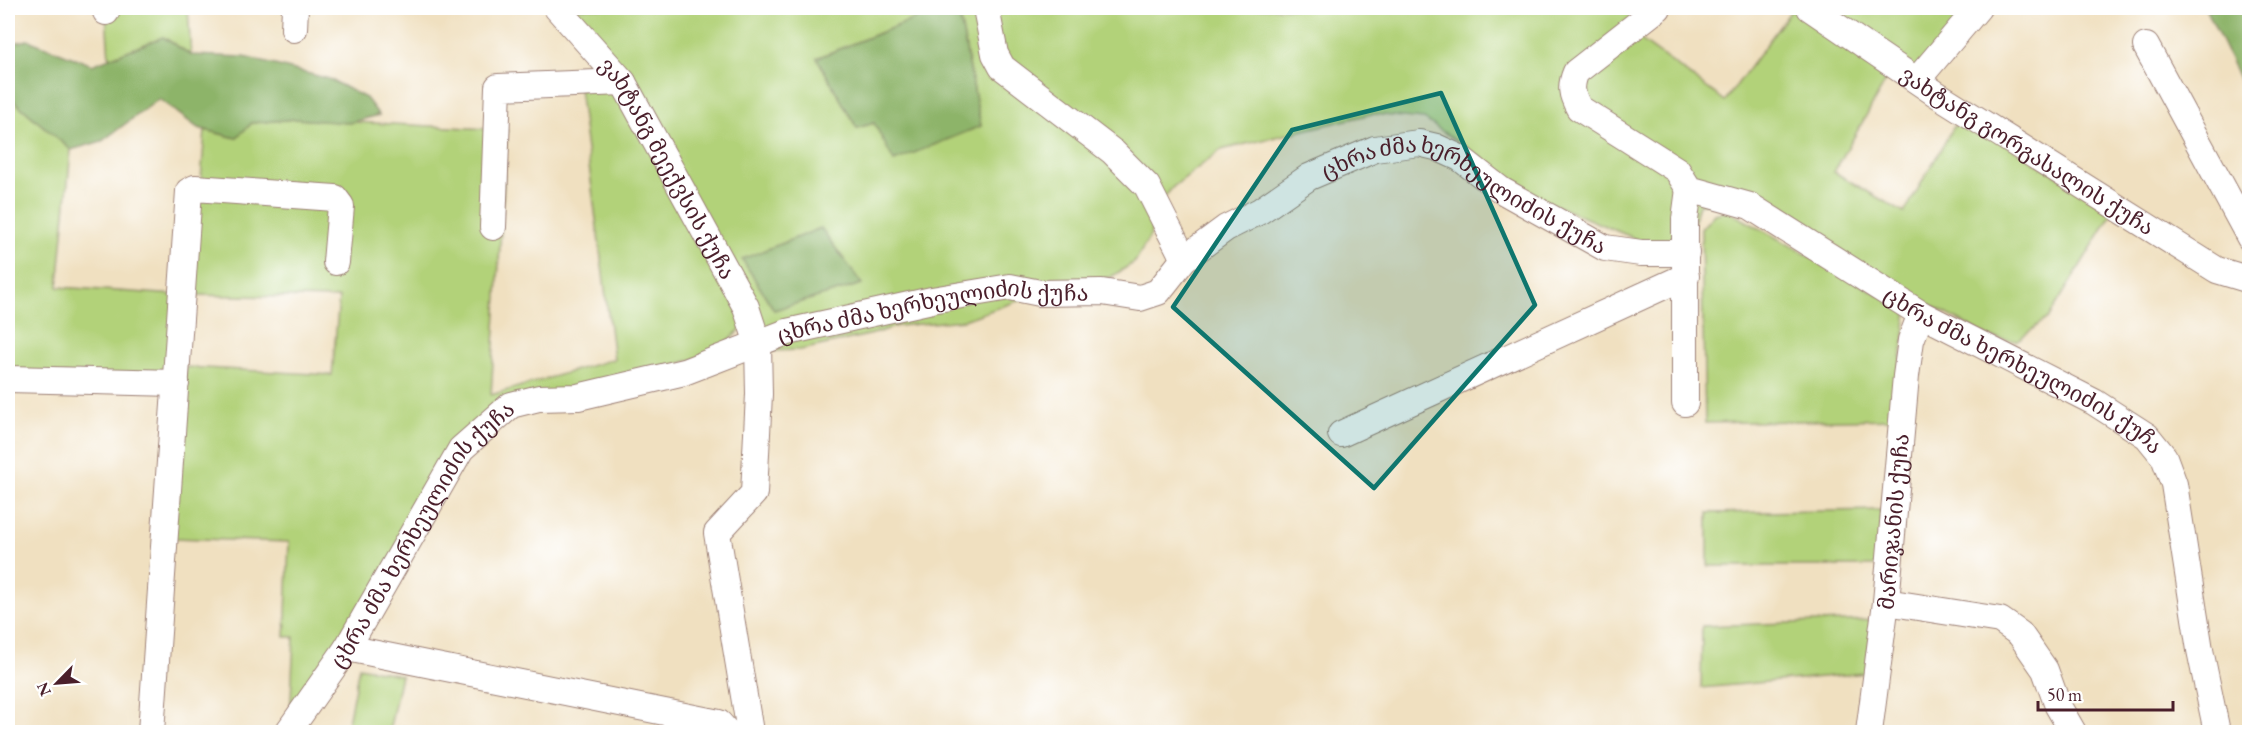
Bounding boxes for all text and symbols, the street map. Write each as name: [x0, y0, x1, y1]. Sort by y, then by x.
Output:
street label: ვახტანგ მეექვსის ქუჩა: [593, 51, 743, 284]
street label: ვახტანგ გორგასალის ქუჩა: [1895, 59, 2160, 242]
street label: ცხრა ძმა ხერხეულიძის ქუჩა: [1316, 128, 1612, 261]
street label: ცხრა ძმა ხერხეულიძის ქუჩა: [772, 272, 1089, 349]
street label: ცხრა ძმა ხერხეულიძის ქუჩა: [1878, 280, 2170, 459]
street label: ცხრა ძმა ხერხეულიძის ქუჩა: [323, 394, 520, 674]
street label: მარიჯანის ქუჩა: [1871, 432, 1915, 611]
north arrow: [27, 653, 87, 713]
scale bar: [2038, 674, 2173, 712]
text: N: [32, 679, 56, 699]
text: 50 m: [2047, 683, 2082, 706]

